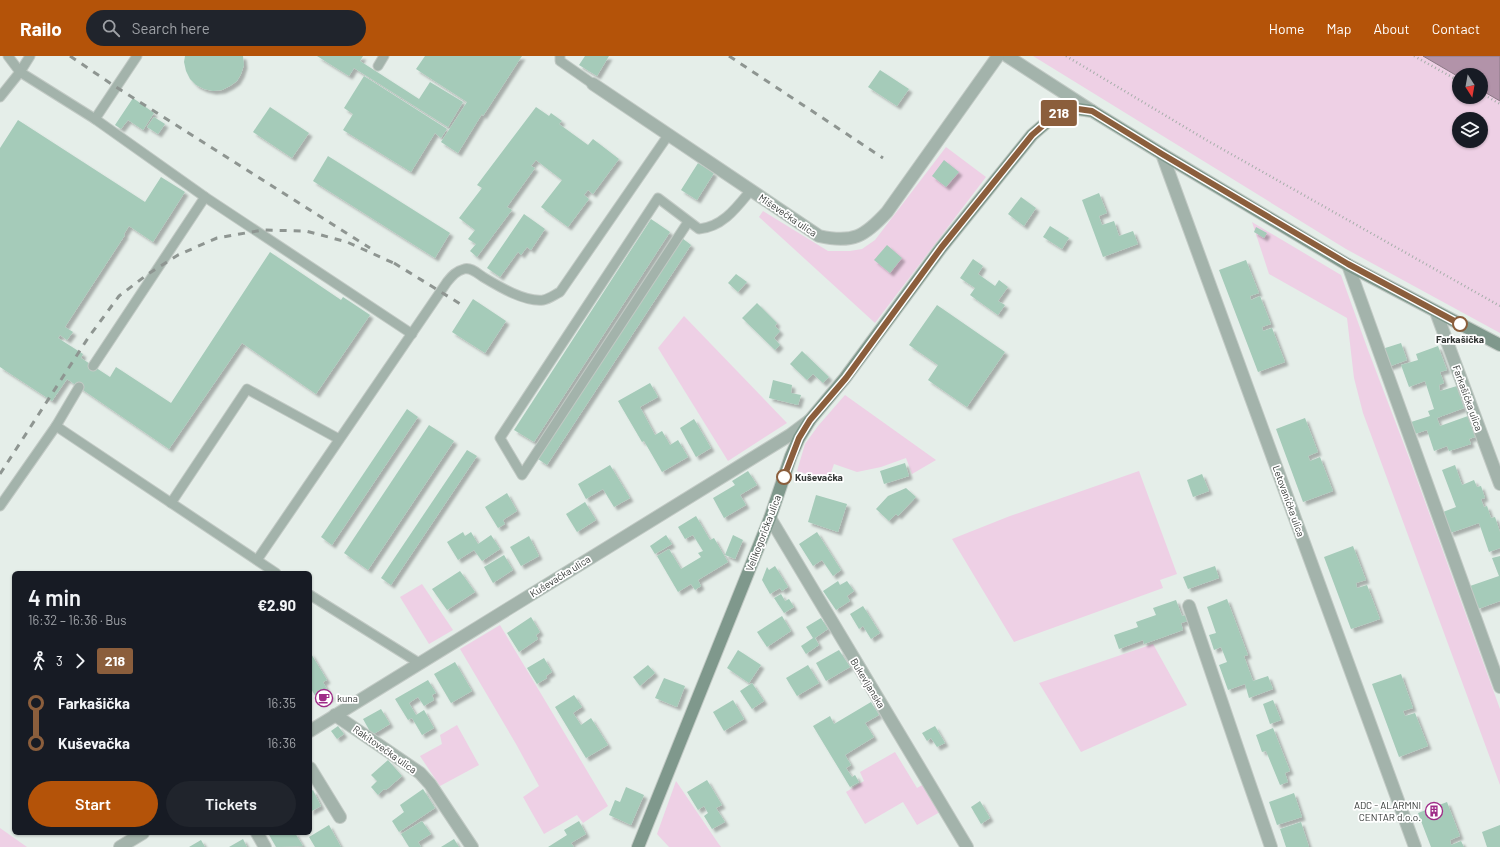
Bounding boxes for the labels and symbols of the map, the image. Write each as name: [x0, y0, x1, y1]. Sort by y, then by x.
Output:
north arrow: [1452, 68, 1488, 104]
line badge: 218: [1036, 100, 1082, 126]
street label: Miševečka ulica: [757, 191, 819, 239]
marker: Farkašička: [1452, 316, 1468, 332]
place label: Farkašička: [1436, 333, 1484, 345]
street label: Farkašićka ulica: [1451, 363, 1485, 433]
street label: Letovanićka ulica: [1271, 464, 1307, 538]
marker: Kuševačka: [776, 469, 792, 485]
place label: Kuševačka: [795, 471, 843, 483]
street label: Velikogorička ulica: [743, 493, 783, 573]
street label: Kuševačka ulica: [528, 553, 592, 599]
street label: Bukevljanska: [848, 656, 888, 710]
cafe icon: kuna: [314, 688, 334, 708]
place label: kuna: [337, 692, 358, 704]
street label: Rakitovečka ulica: [351, 723, 419, 775]
place label: ADC - ALARMNI CENTAR d.o.o.: [1354, 799, 1421, 823]
building icon: ADC - ALARMNI CENTAR d.o.o.: [1424, 801, 1444, 821]

